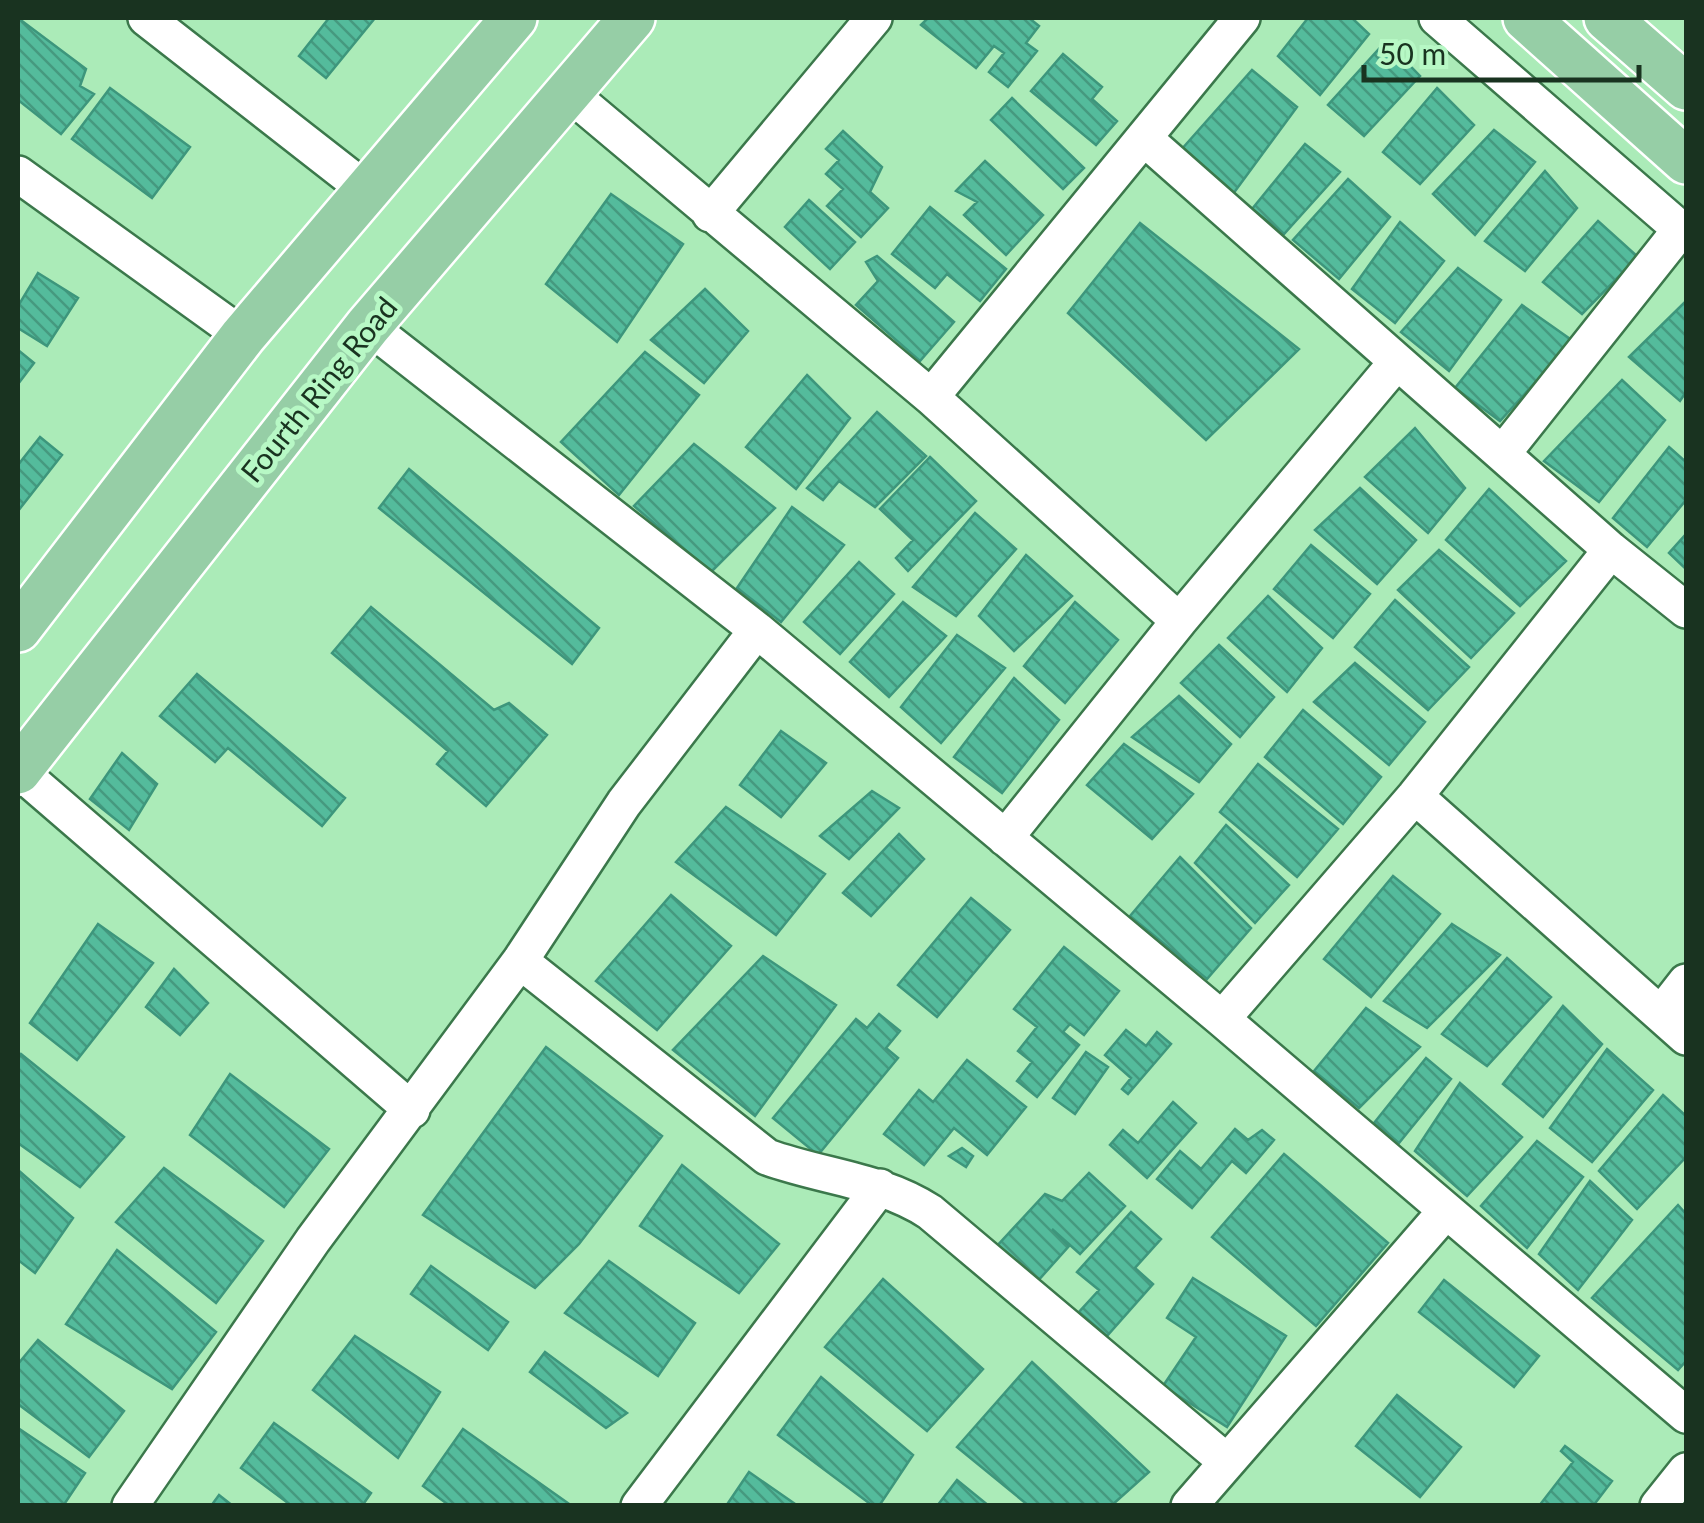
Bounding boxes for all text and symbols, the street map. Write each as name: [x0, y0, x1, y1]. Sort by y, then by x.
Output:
scale bar: [1364, 20, 1639, 82]
text: 50 m: [1379, 35, 1446, 71]
street label: Fourth Ring Road: [232, 289, 404, 489]

